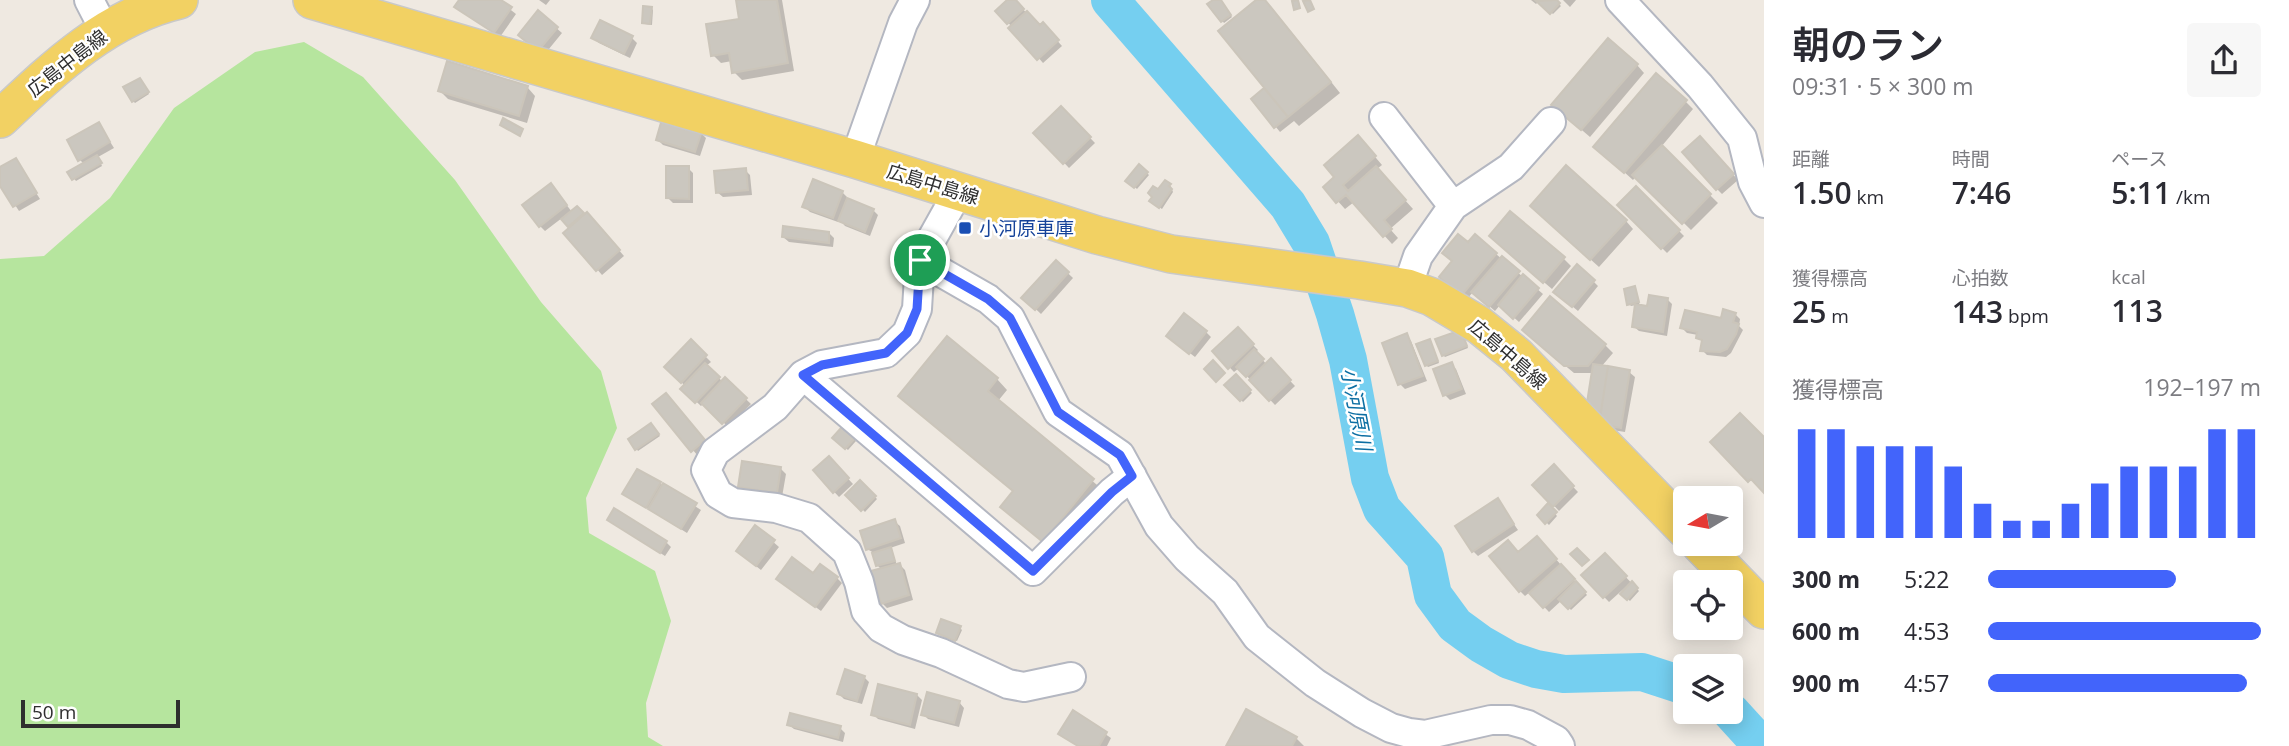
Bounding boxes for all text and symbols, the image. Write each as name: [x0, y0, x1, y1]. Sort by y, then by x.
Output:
text: 朝のラン: [1792, 18, 1944, 70]
button: share: [2187, 23, 2261, 97]
street label: 広島中島線: [22, 24, 112, 102]
text: 09:31 · 5 × 300 m: [1792, 70, 1974, 102]
text: 距離: [1792, 146, 1830, 172]
text: 時間: [1952, 146, 1990, 172]
text: ペース: [2111, 146, 2167, 172]
street label: 広島中島線: [884, 158, 982, 210]
text: 1.50: [1792, 172, 1852, 213]
text: 7:46: [1952, 172, 2011, 213]
text: 5:11: [2111, 172, 2171, 213]
text: km: [1852, 184, 1884, 210]
text: /km: [2171, 184, 2211, 210]
place label: 小河原車庫: [979, 215, 1074, 241]
marker: 小河原車庫: [957, 220, 973, 236]
pin: [890, 230, 950, 290]
icon: arrive: [901, 241, 939, 279]
text: kcal: [2111, 264, 2146, 290]
text: 獲得標高: [1792, 265, 1868, 291]
text: 心拍数: [1952, 265, 2009, 291]
text: 113: [2111, 290, 2163, 331]
text: 25: [1792, 291, 1826, 332]
text: 143: [1952, 291, 2003, 332]
text: m: [1826, 303, 1849, 329]
text: bpm: [2003, 303, 2049, 329]
street label: 広島中島線: [1464, 313, 1552, 395]
water label: 小河原川: [1335, 365, 1379, 455]
text: 192–197 m: [2143, 371, 2261, 403]
text: 獲得標高: [1792, 373, 1884, 405]
north arrow: [1673, 486, 1743, 556]
map controls: [1673, 486, 1743, 724]
text: 300 m: [1792, 563, 1860, 595]
text: 5:22: [1904, 563, 1950, 595]
button: locate: [1673, 570, 1743, 640]
text: 600 m: [1792, 615, 1860, 647]
text: 4:53: [1904, 615, 1950, 647]
button: layers: [1673, 654, 1743, 724]
text: 900 m: [1792, 667, 1860, 699]
text: 4:57: [1904, 667, 1950, 699]
scale bar: [21, 697, 180, 729]
text: 50 m: [32, 699, 76, 725]

